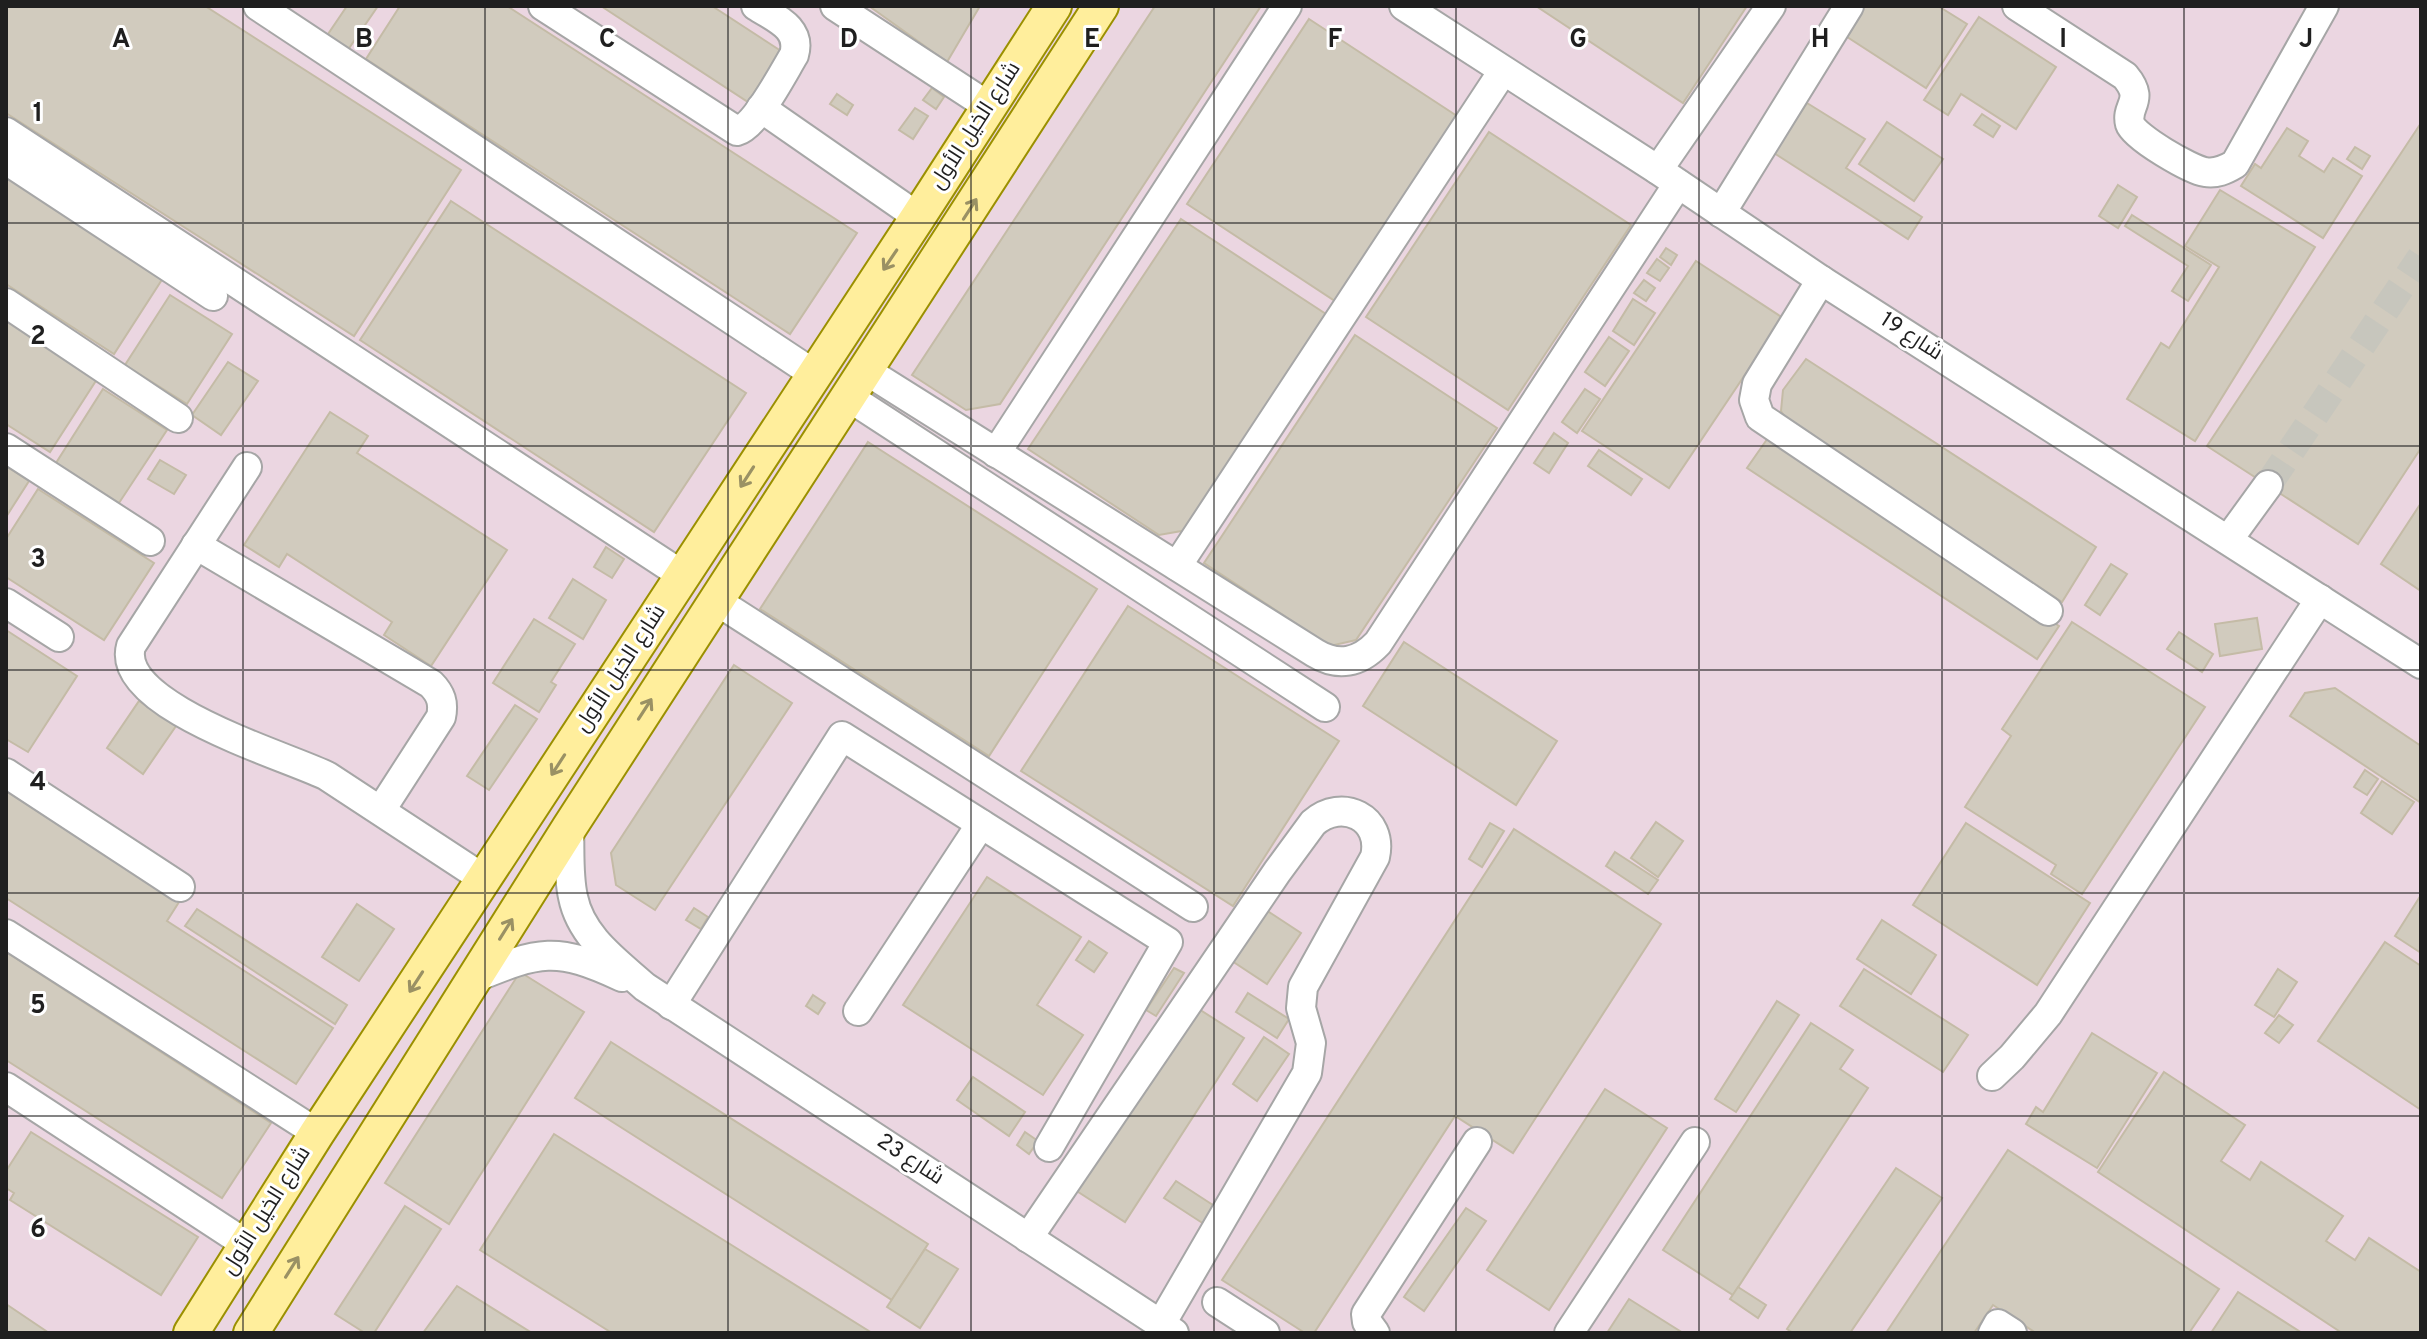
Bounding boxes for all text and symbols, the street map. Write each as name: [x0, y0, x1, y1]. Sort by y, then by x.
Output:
text: A: [112, 24, 130, 57]
text: B: [355, 24, 373, 57]
text: C: [599, 24, 615, 57]
text: D: [840, 24, 858, 57]
text: E: [1084, 24, 1100, 57]
text: F: [1328, 24, 1343, 57]
text: G: [1569, 24, 1587, 57]
text: H: [1811, 24, 1829, 57]
text: I: [2059, 24, 2067, 57]
text: J: [2299, 24, 2313, 57]
street label: شارع الخيل الأول: [925, 57, 1027, 195]
text: 1: [33, 98, 43, 131]
one-way arrow: [961, 199, 978, 221]
one-way arrow: [881, 248, 898, 270]
street label: شارع 19: [1875, 307, 1947, 367]
text: 2: [30, 321, 46, 354]
one-way arrow: [738, 465, 755, 487]
text: 3: [30, 544, 46, 577]
street label: شارع الخيل الأول: [570, 600, 672, 738]
one-way arrow: [637, 699, 654, 721]
one-way arrow: [550, 753, 566, 775]
text: 4: [30, 767, 46, 800]
one-way arrow: [497, 918, 514, 940]
one-way arrow: [408, 971, 424, 993]
text: 5: [30, 990, 46, 1023]
street label: شارع 23: [871, 1128, 949, 1192]
street label: شارع الخيل الأول: [217, 1142, 317, 1280]
text: 6: [30, 1214, 46, 1247]
one-way arrow: [285, 1256, 301, 1279]

